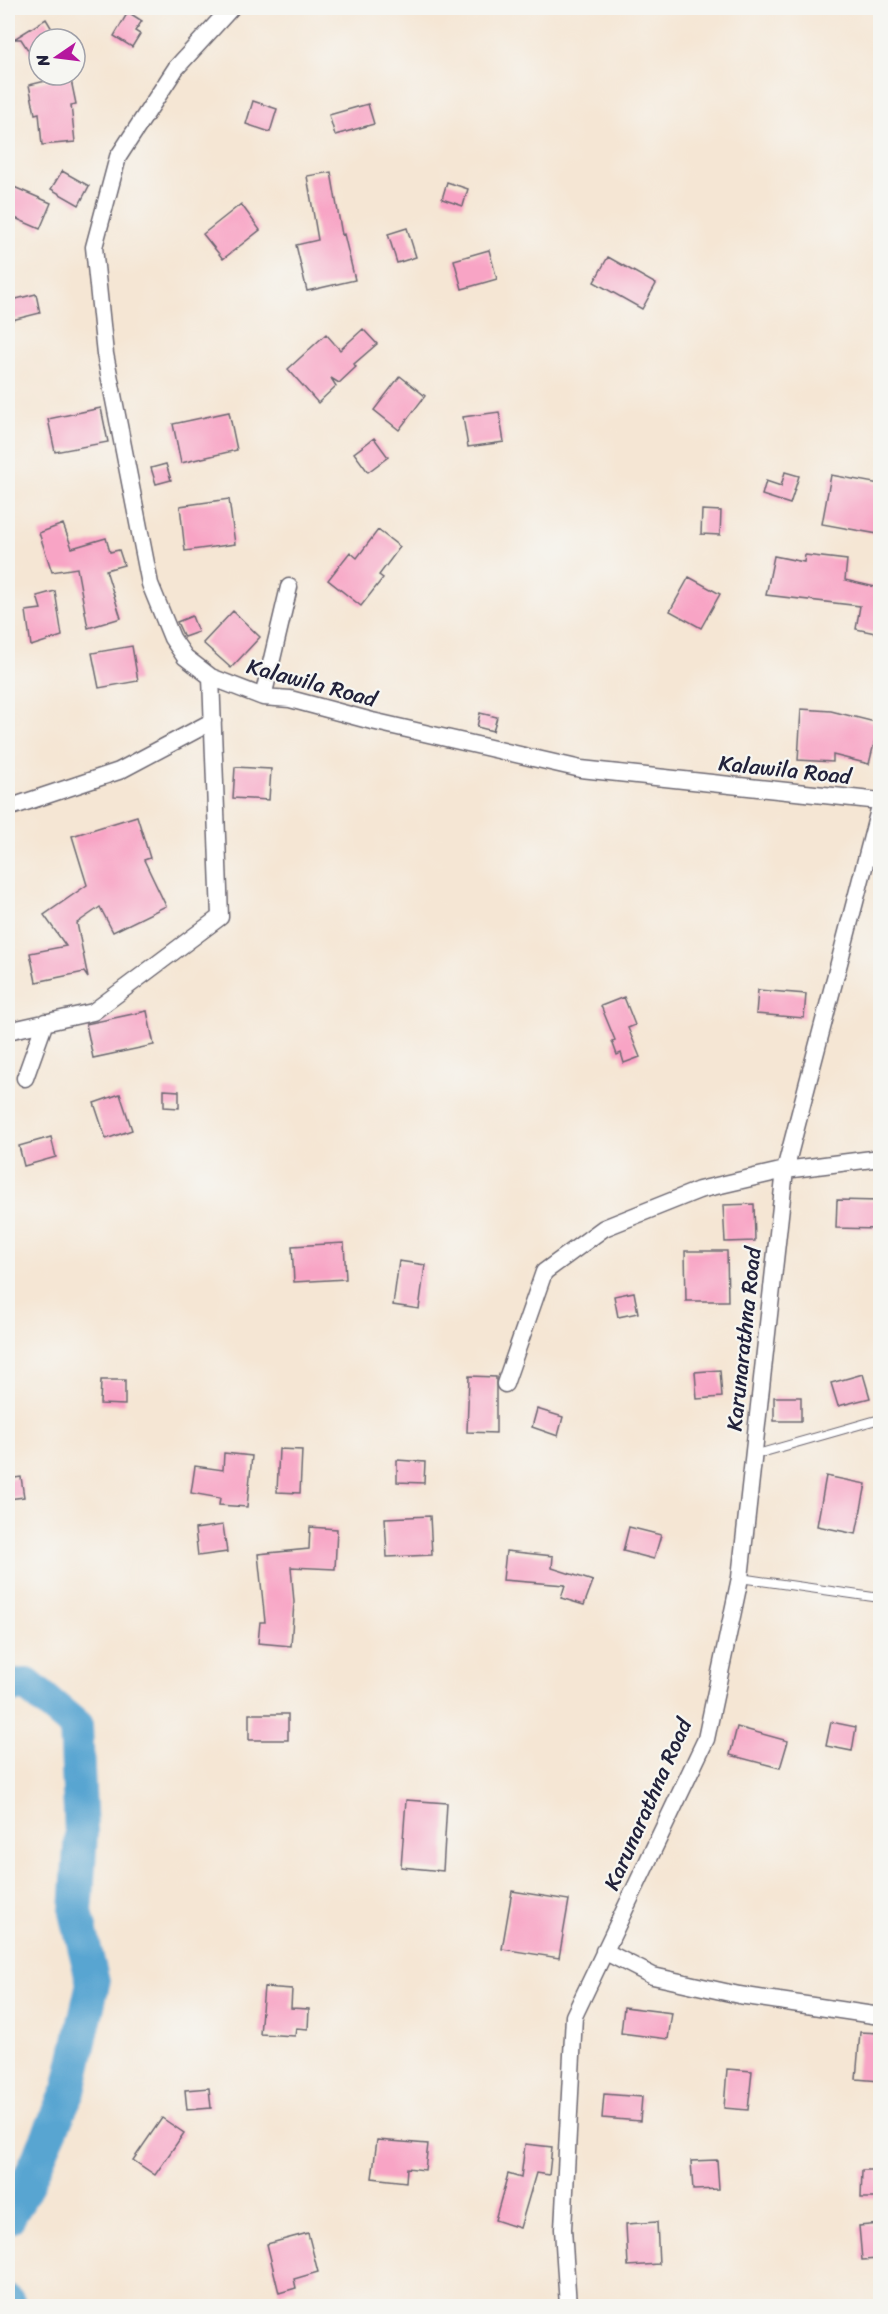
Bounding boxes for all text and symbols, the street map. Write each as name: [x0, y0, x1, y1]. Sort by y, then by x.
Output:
north arrow: [27, 27, 87, 87]
text: N: [27, 51, 59, 70]
street label: Kalawila Road: [242, 646, 383, 719]
street label: Kalawila Road: [717, 743, 855, 796]
street label: Karunarathna Road: [714, 1244, 773, 1433]
street label: Karunarathna Road: [592, 1711, 703, 1897]

